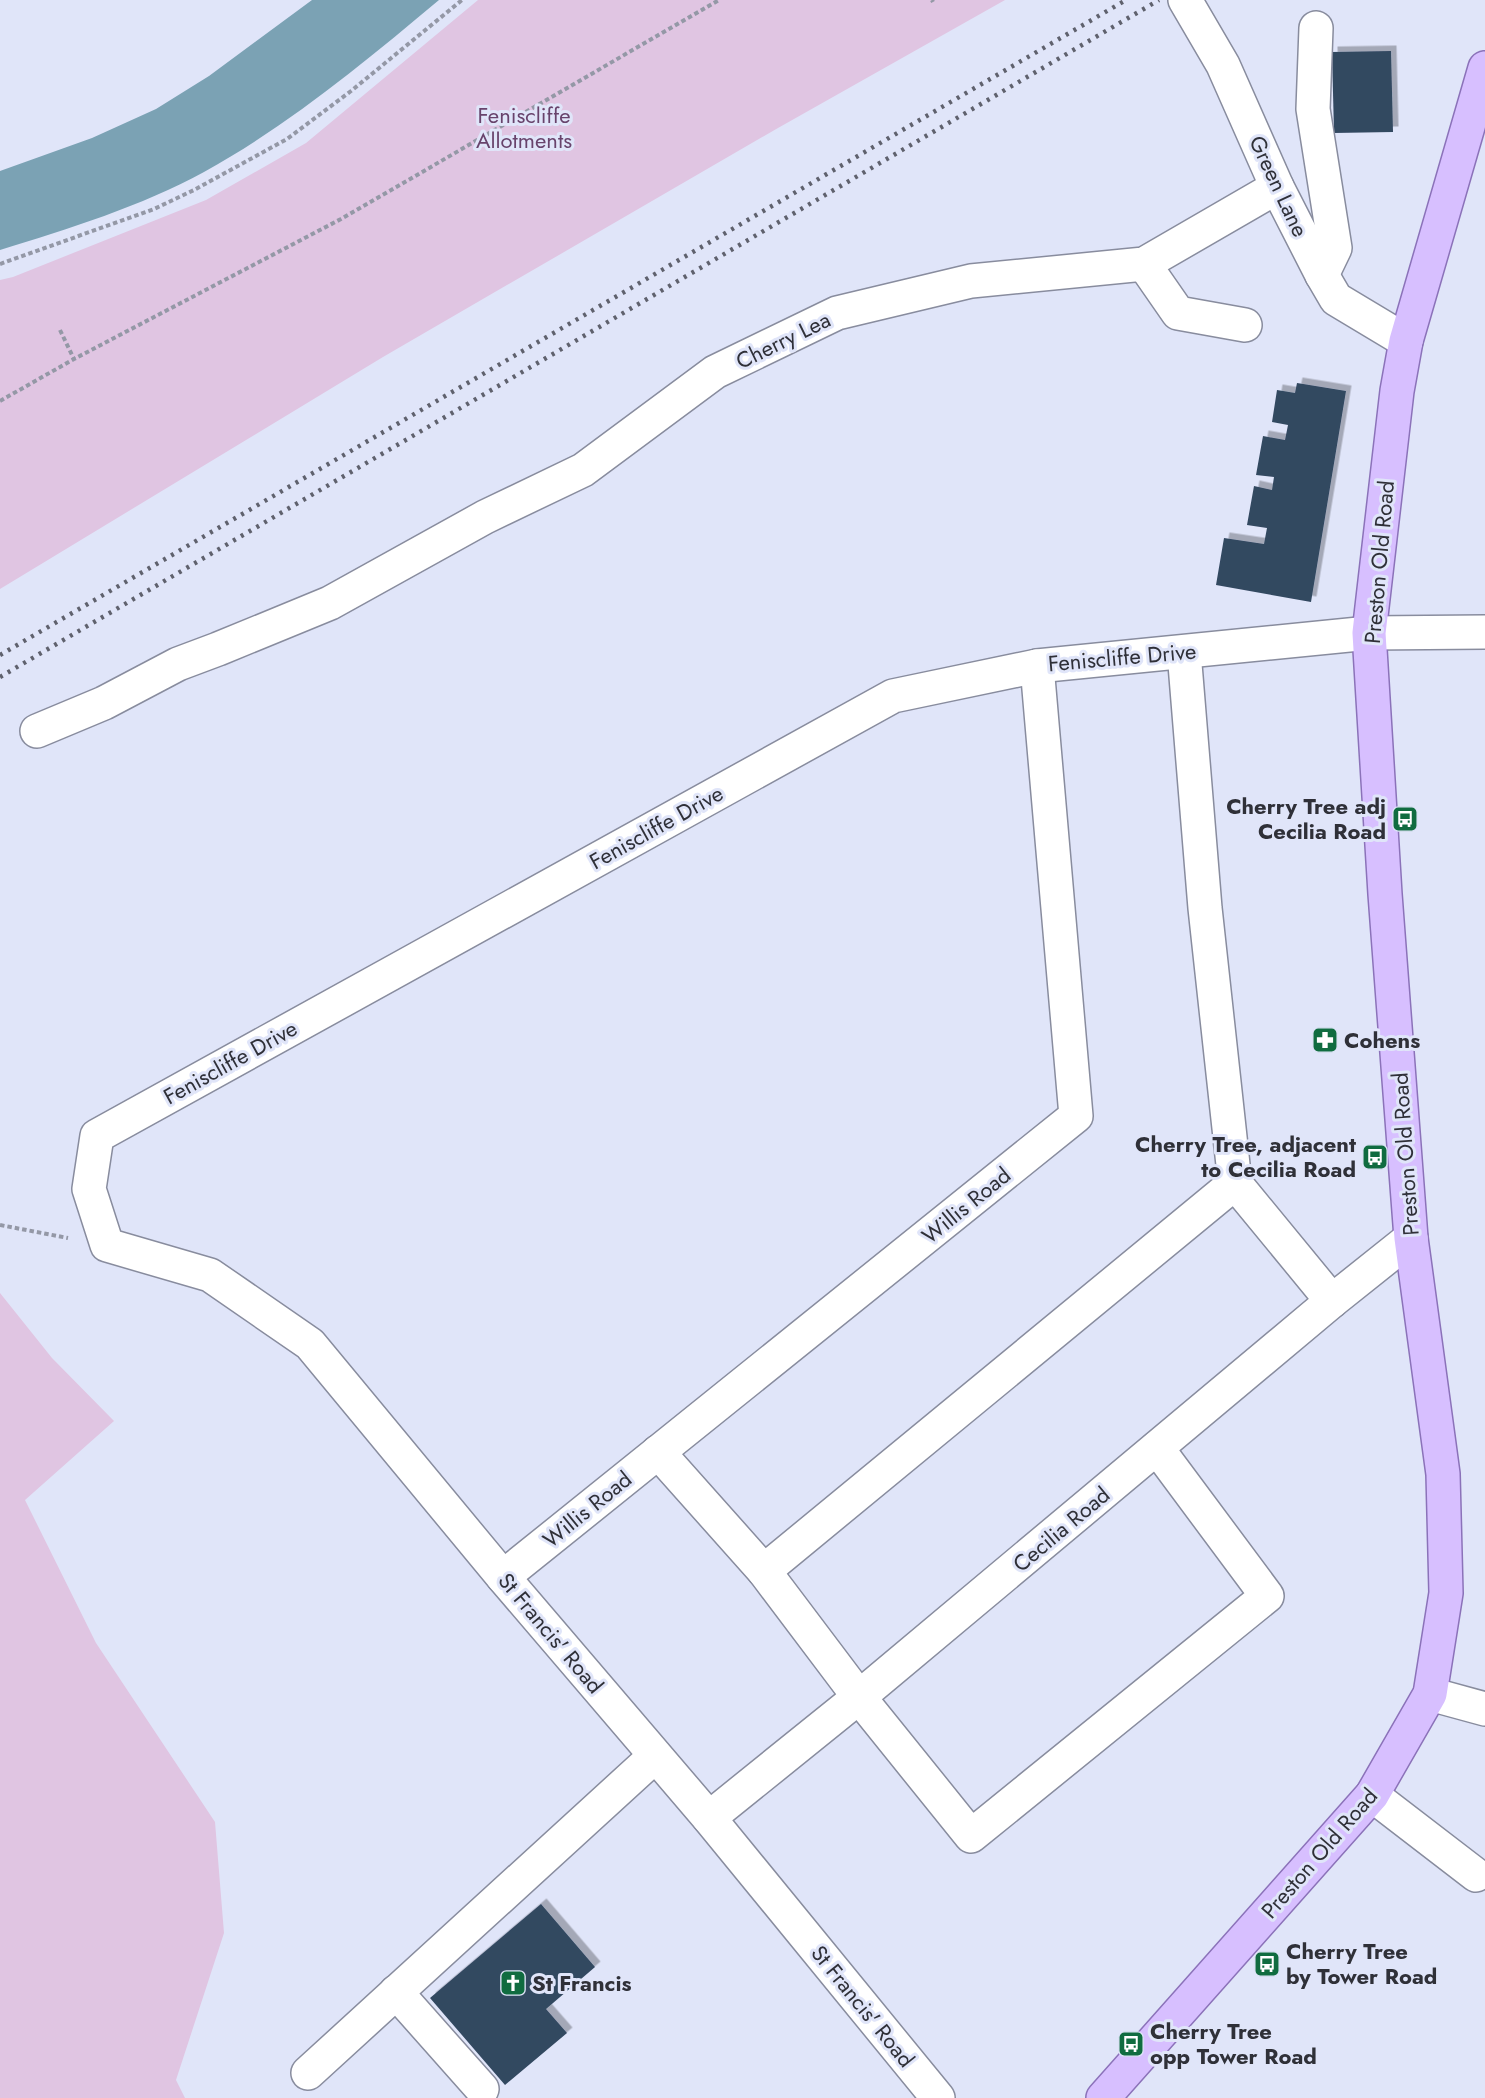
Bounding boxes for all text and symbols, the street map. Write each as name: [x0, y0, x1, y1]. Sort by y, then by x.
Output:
park label: Feniscliffe Allotments: [476, 99, 572, 156]
street label: Green Lane: [1242, 130, 1316, 242]
street label: Cherry Lea: [730, 303, 836, 377]
street label: Preston Old Road: [1356, 479, 1402, 645]
street label: Feniscliffe Drive: [1047, 635, 1197, 679]
street label: Feniscliffe Drive: [583, 777, 729, 877]
place label: Cherry Tree adj Cecilia Road: [1226, 790, 1386, 847]
bus stop icon: Cherry Tree adj Cecilia Road: [1390, 804, 1420, 834]
street label: Feniscliffe Drive: [157, 1012, 303, 1112]
place label: Cohens: [1344, 1024, 1420, 1056]
pharmacy icon: Cohens: [1310, 1025, 1340, 1055]
street label: Preston Old Road: [1383, 1071, 1427, 1237]
place label: Cherry Tree, adjacent to Cecilia Road: [1135, 1128, 1356, 1185]
bus stop icon: Cherry Tree, adjacent to Cecilia Road: [1360, 1142, 1390, 1172]
street label: Willis Road: [915, 1159, 1017, 1251]
street label: Willis Road: [536, 1463, 638, 1555]
street label: Cecilia Road: [1005, 1479, 1117, 1579]
street label: St Francis' Road: [491, 1566, 611, 1700]
street label: Preston Old Road: [1253, 1781, 1385, 1925]
place label: Cherry Tree by Tower Road: [1286, 1935, 1437, 1992]
street label: St Francis' Road: [804, 1938, 922, 2074]
bus stop icon: Cherry Tree by Tower Road: [1252, 1949, 1282, 1979]
place label: St Francis: [532, 1967, 632, 1999]
church icon: St Francis: [498, 1968, 528, 1998]
place label: Cherry Tree opp Tower Road: [1150, 2015, 1317, 2072]
bus stop icon: Cherry Tree opp Tower Road: [1116, 2029, 1146, 2059]

